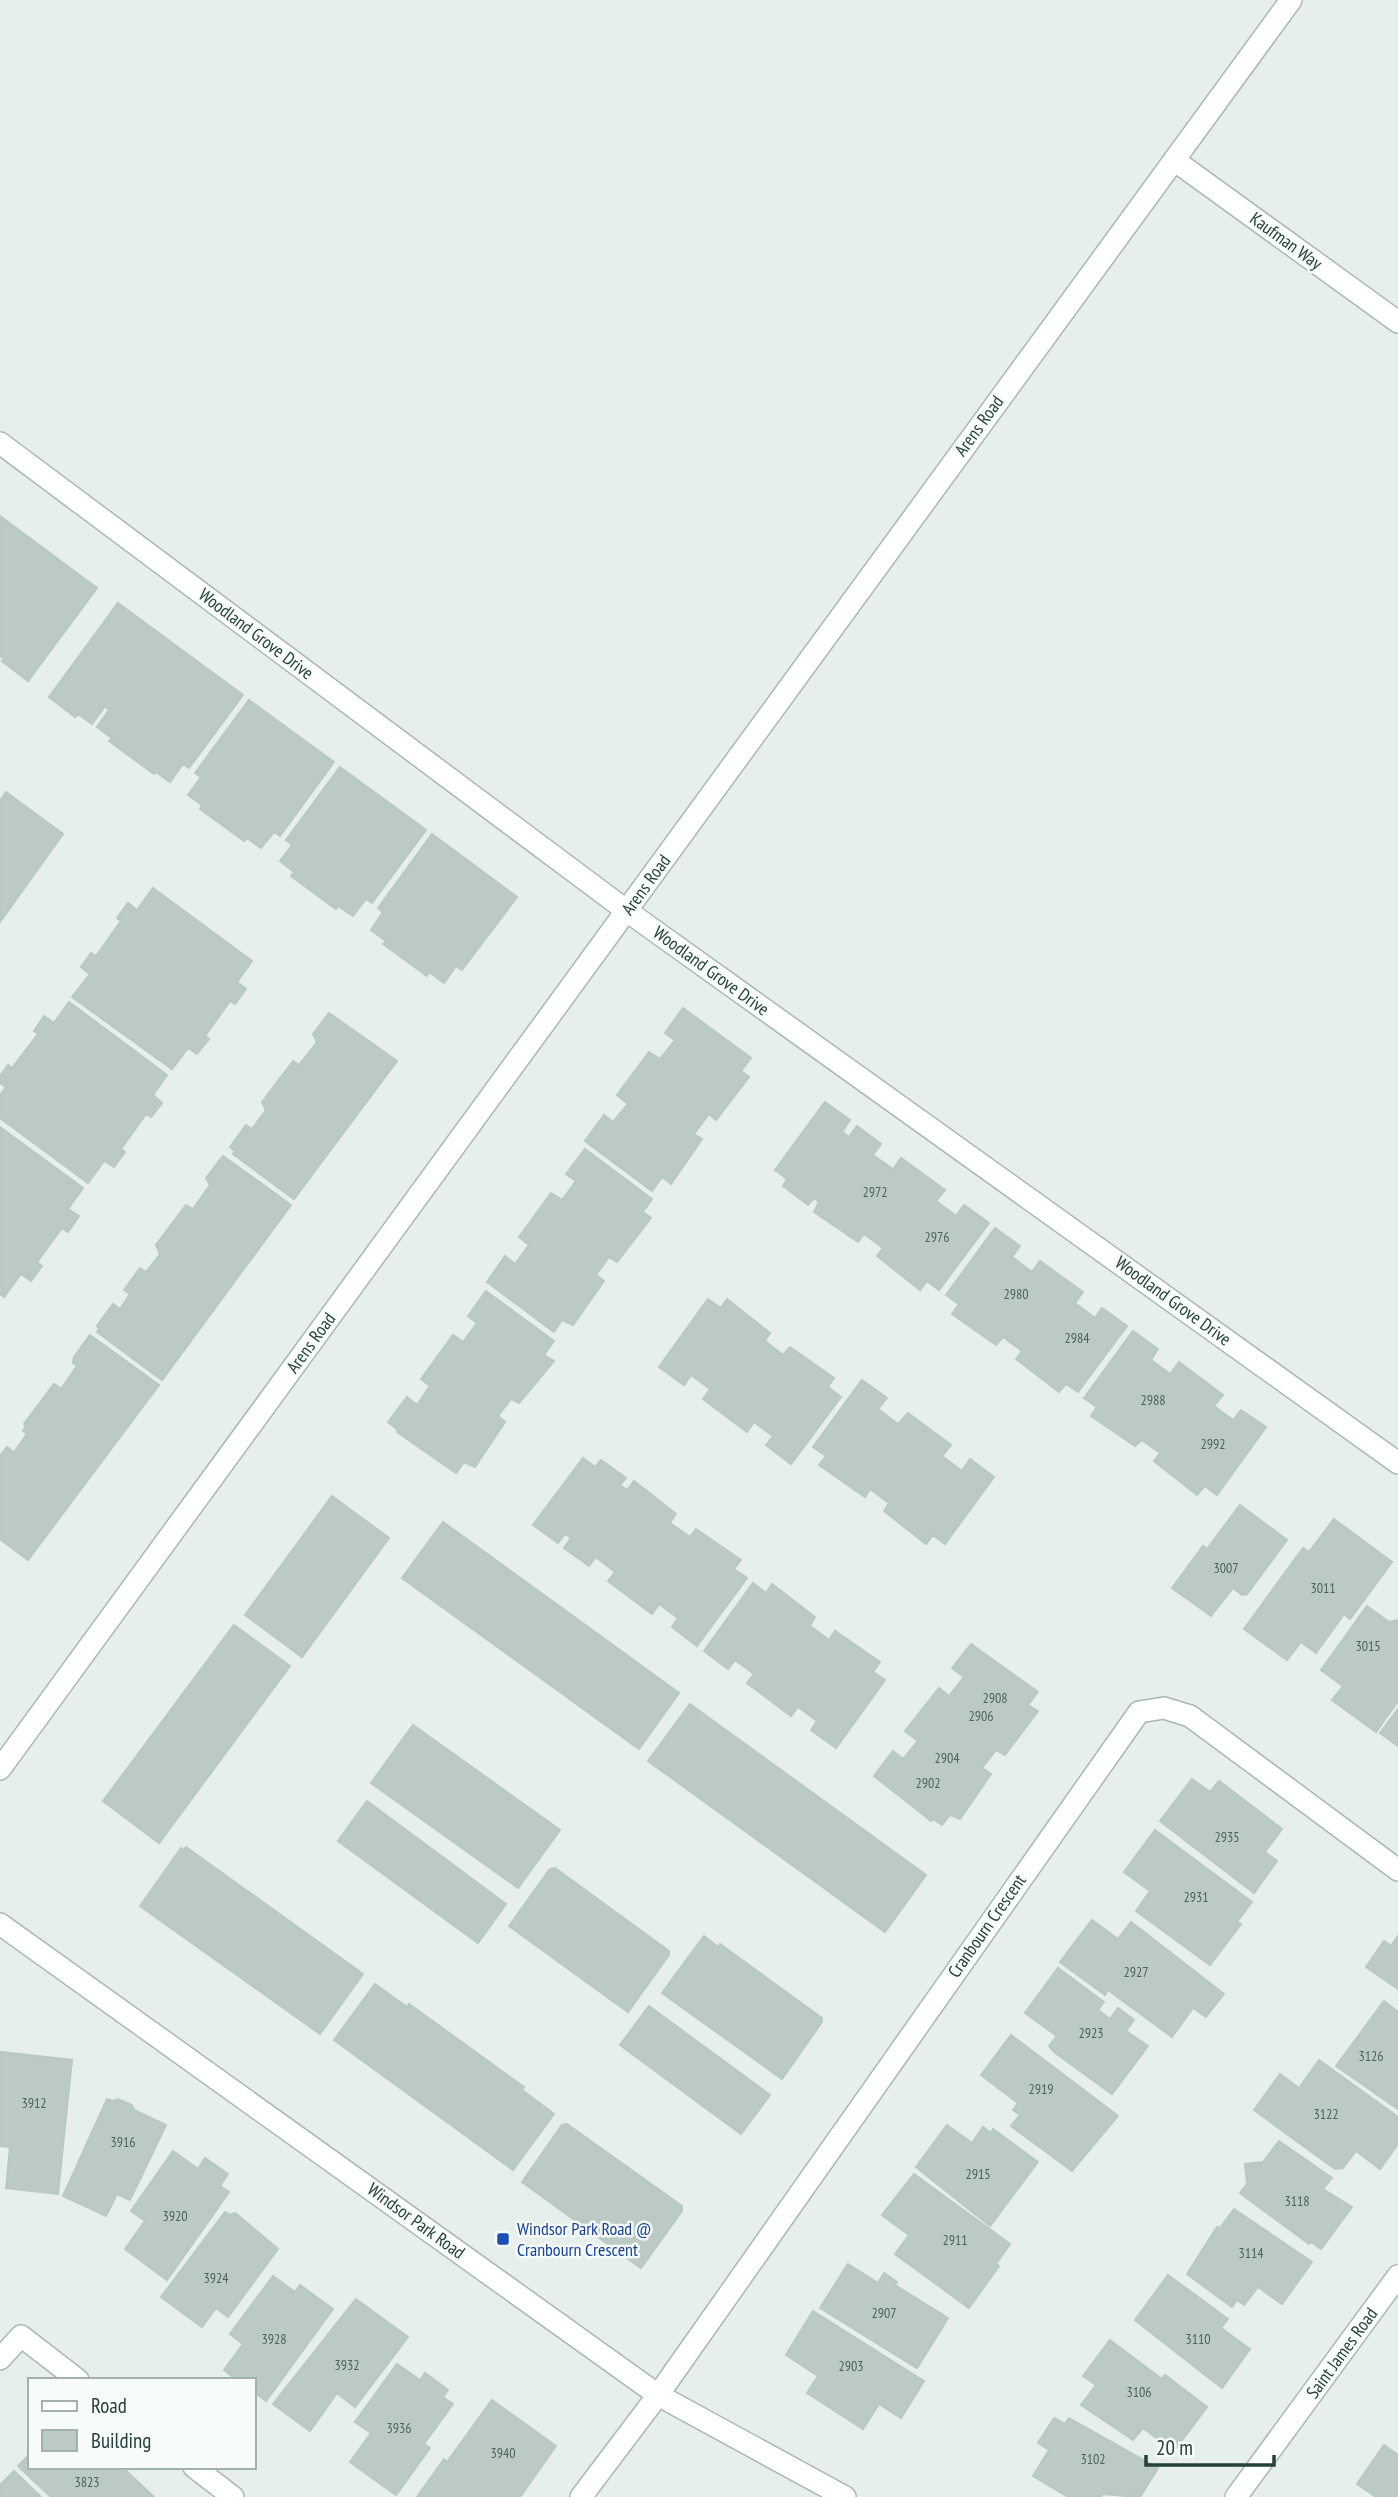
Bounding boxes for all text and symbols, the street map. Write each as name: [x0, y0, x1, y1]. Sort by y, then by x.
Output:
street label: Kaufman Way: [1246, 207, 1327, 275]
street label: Arens Road: [949, 391, 1008, 461]
street label: Woodland Grove Drive: [194, 583, 318, 684]
street label: Arens Road: [616, 850, 675, 920]
street label: Woodland Grove Drive: [649, 921, 774, 1020]
house number: 2972: [862, 1183, 888, 1201]
house number: 2976: [924, 1228, 950, 1246]
street label: Woodland Grove Drive: [1111, 1251, 1236, 1350]
house number: 2980: [1003, 1285, 1029, 1303]
street label: Arens Road: [281, 1308, 340, 1378]
house number: 2984: [1064, 1329, 1090, 1347]
house number: 2988: [1140, 1391, 1166, 1409]
house number: 2992: [1200, 1435, 1226, 1453]
house number: 3007: [1213, 1559, 1239, 1577]
house number: 3011: [1310, 1579, 1336, 1597]
house number: 3015: [1355, 1637, 1381, 1655]
house number: 2908: [982, 1689, 1008, 1707]
house number: 2906: [968, 1707, 994, 1725]
house number: 2904: [934, 1749, 960, 1767]
house number: 2902: [915, 1774, 941, 1792]
house number: 2935: [1214, 1828, 1240, 1846]
street label: Cranbourn Crescent: [942, 1870, 1031, 1982]
house number: 2931: [1183, 1888, 1209, 1906]
house number: 2927: [1123, 1963, 1149, 1981]
house number: 2923: [1078, 2024, 1104, 2042]
house number: 3126: [1358, 2047, 1384, 2065]
house number: 2919: [1028, 2080, 1054, 2098]
house number: 3912: [21, 2094, 47, 2112]
house number: 3122: [1313, 2105, 1339, 2123]
house number: 3916: [110, 2133, 136, 2151]
house number: 2915: [965, 2165, 991, 2183]
street label: Windsor Park Road: [363, 2177, 470, 2264]
house number: 3118: [1284, 2192, 1310, 2210]
house number: 3920: [162, 2207, 188, 2225]
place label: Windsor Park Road @ Cranbourn Crescent: [517, 2217, 651, 2261]
marker: Windsor Park Road @ Cranbourn Crescent: [495, 2231, 511, 2247]
house number: 2911: [942, 2231, 968, 2249]
house number: 3114: [1238, 2244, 1264, 2262]
house number: 3924: [203, 2269, 229, 2287]
street label: Saint James Road: [1301, 2303, 1382, 2403]
house number: 2907: [871, 2304, 897, 2322]
house number: 3928: [261, 2330, 287, 2348]
house number: 3110: [1185, 2330, 1211, 2348]
house number: 3932: [334, 2356, 360, 2374]
house number: 2903: [838, 2357, 864, 2375]
legend: [28, 2378, 256, 2469]
house number: 3106: [1126, 2383, 1152, 2401]
text: Road: [91, 2392, 127, 2419]
house number: 3936: [386, 2419, 412, 2437]
scale bar: [1146, 2424, 1274, 2468]
text: Building: [91, 2427, 151, 2454]
text: 20 m: [1156, 2434, 1193, 2461]
house number: 3940: [490, 2444, 516, 2462]
house number: 3102: [1080, 2450, 1106, 2468]
house number: 3823: [74, 2473, 100, 2491]

